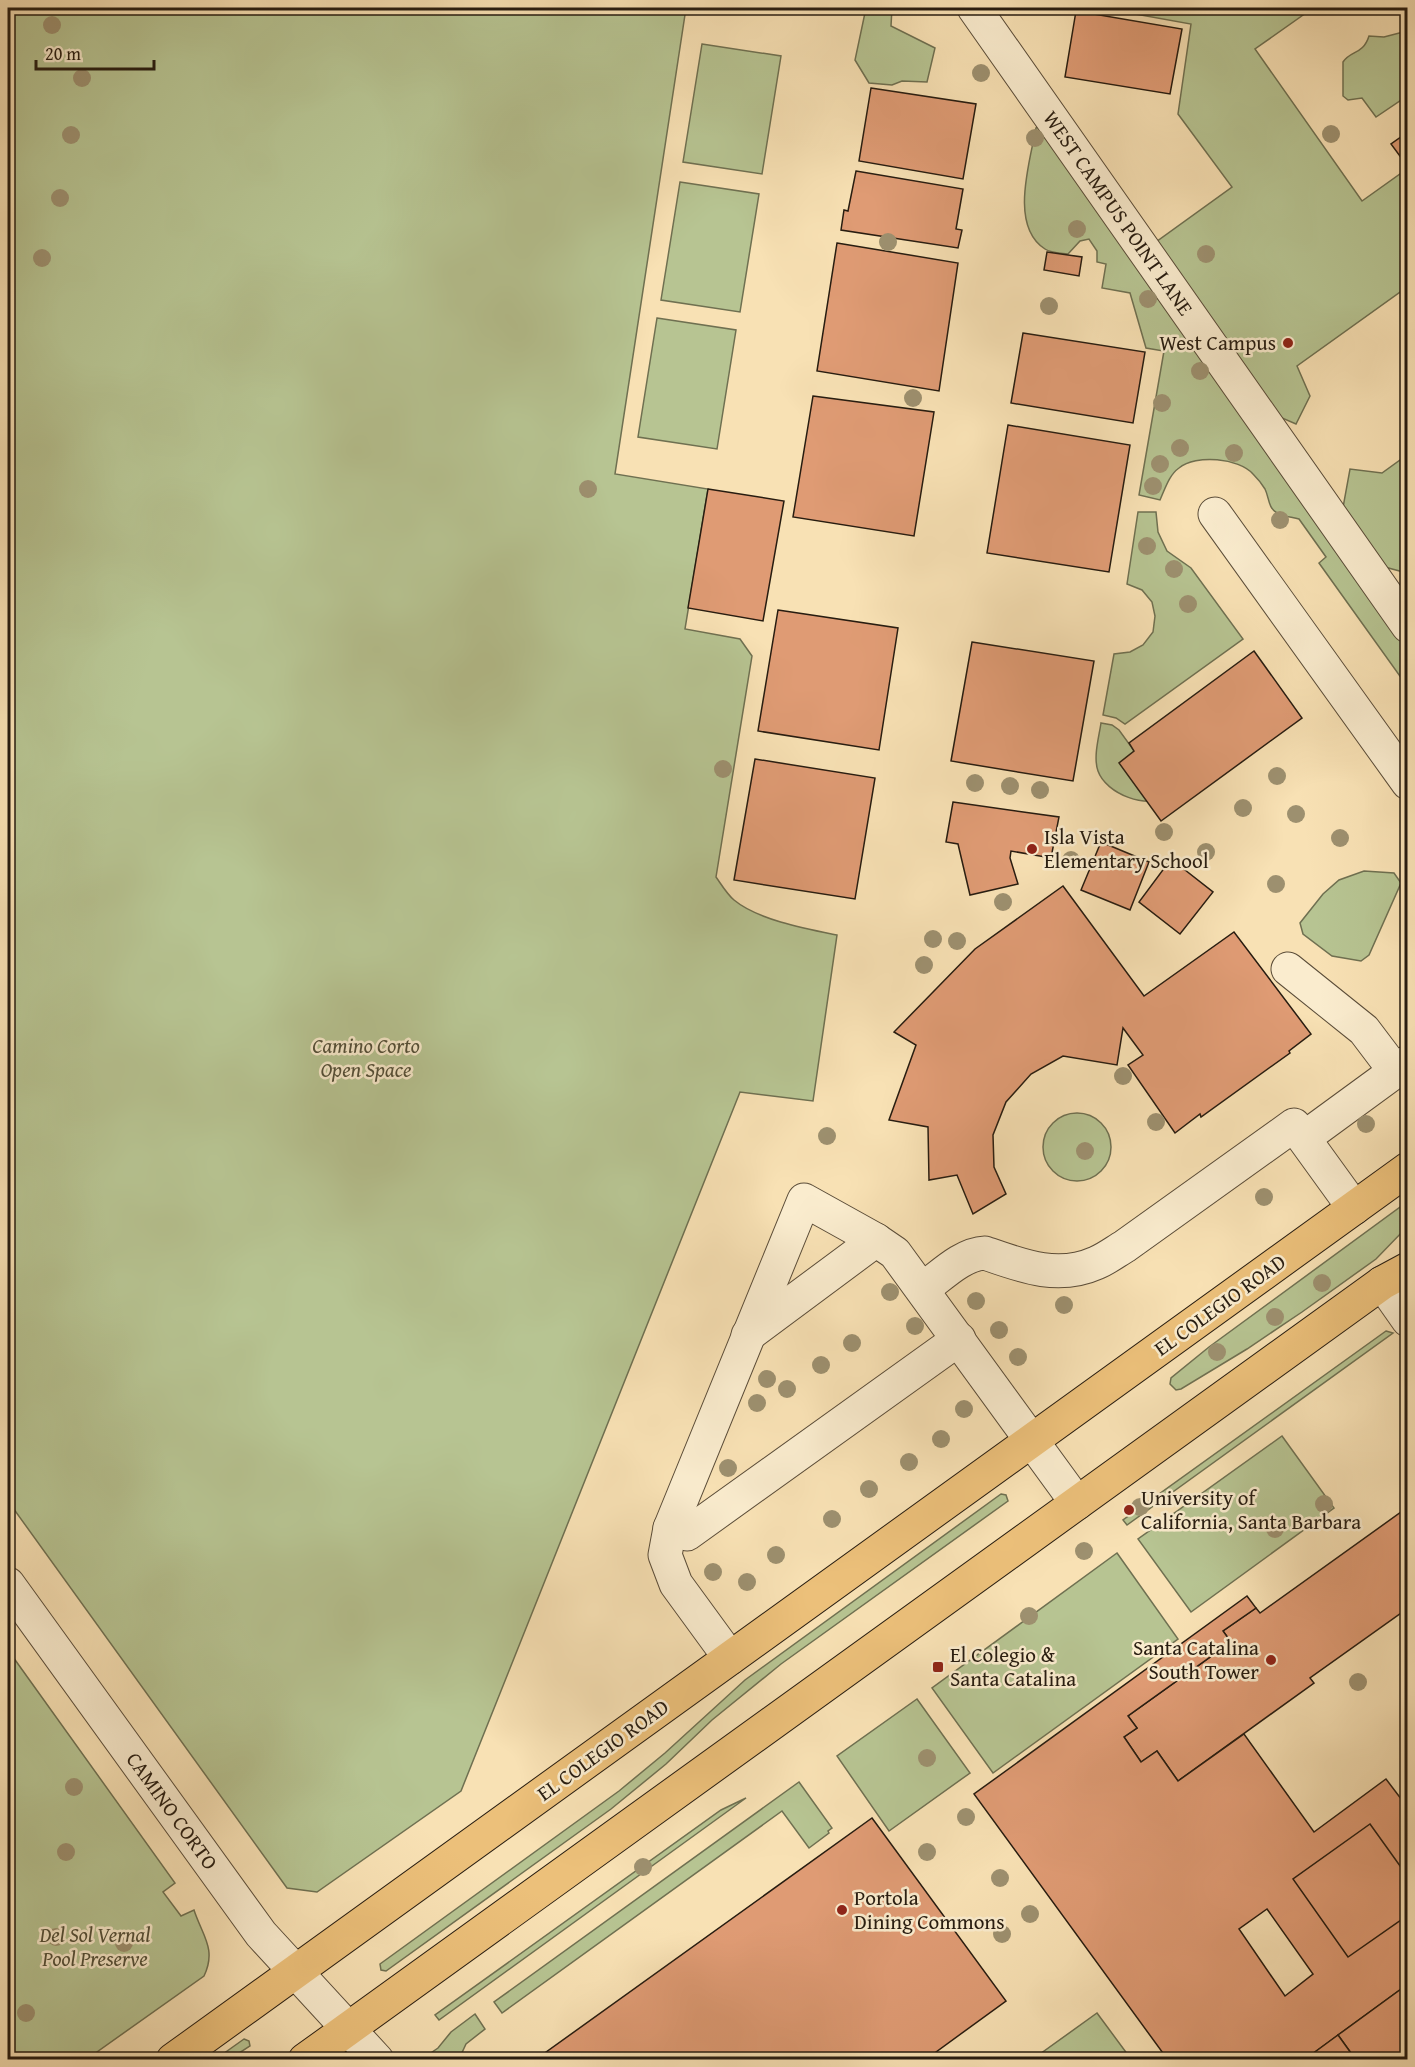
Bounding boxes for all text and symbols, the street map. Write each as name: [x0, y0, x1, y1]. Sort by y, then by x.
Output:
scale bar: [36, 33, 154, 71]
text: 20 m: [45, 40, 81, 67]
street label: WEST CAMPUS POINT LANE: [1036, 104, 1201, 322]
place label: West Campus: [1159, 327, 1276, 358]
marker: West Campus: [1281, 336, 1295, 350]
place label: Isla Vista Elementary School: [1044, 821, 1209, 876]
marker: Isla Vista Elementary School: [1025, 842, 1039, 856]
park label: Camino Corto Open Space: [312, 1030, 420, 1085]
street label: EL COLEGIO ROAD: [1147, 1246, 1292, 1363]
place label: University of California, Santa Barbara: [1141, 1482, 1361, 1537]
marker: University of California, Santa Barbara: [1122, 1503, 1136, 1517]
place label: Santa Catalina South Tower: [1133, 1632, 1259, 1687]
place label: El Colegio & Santa Catalina: [950, 1639, 1076, 1694]
marker: Santa Catalina South Tower: [1264, 1653, 1278, 1667]
marker: El Colegio & Santa Catalina: [931, 1660, 945, 1674]
street label: EL COLEGIO ROAD: [530, 1691, 675, 1808]
street label: CAMINO CORTO: [119, 1745, 226, 1876]
place label: Portola Dining Commons: [854, 1882, 1005, 1937]
marker: Portola Dining Commons: [835, 1903, 849, 1917]
park label: Del Sol Vernal Pool Preserve: [39, 1919, 150, 1974]

